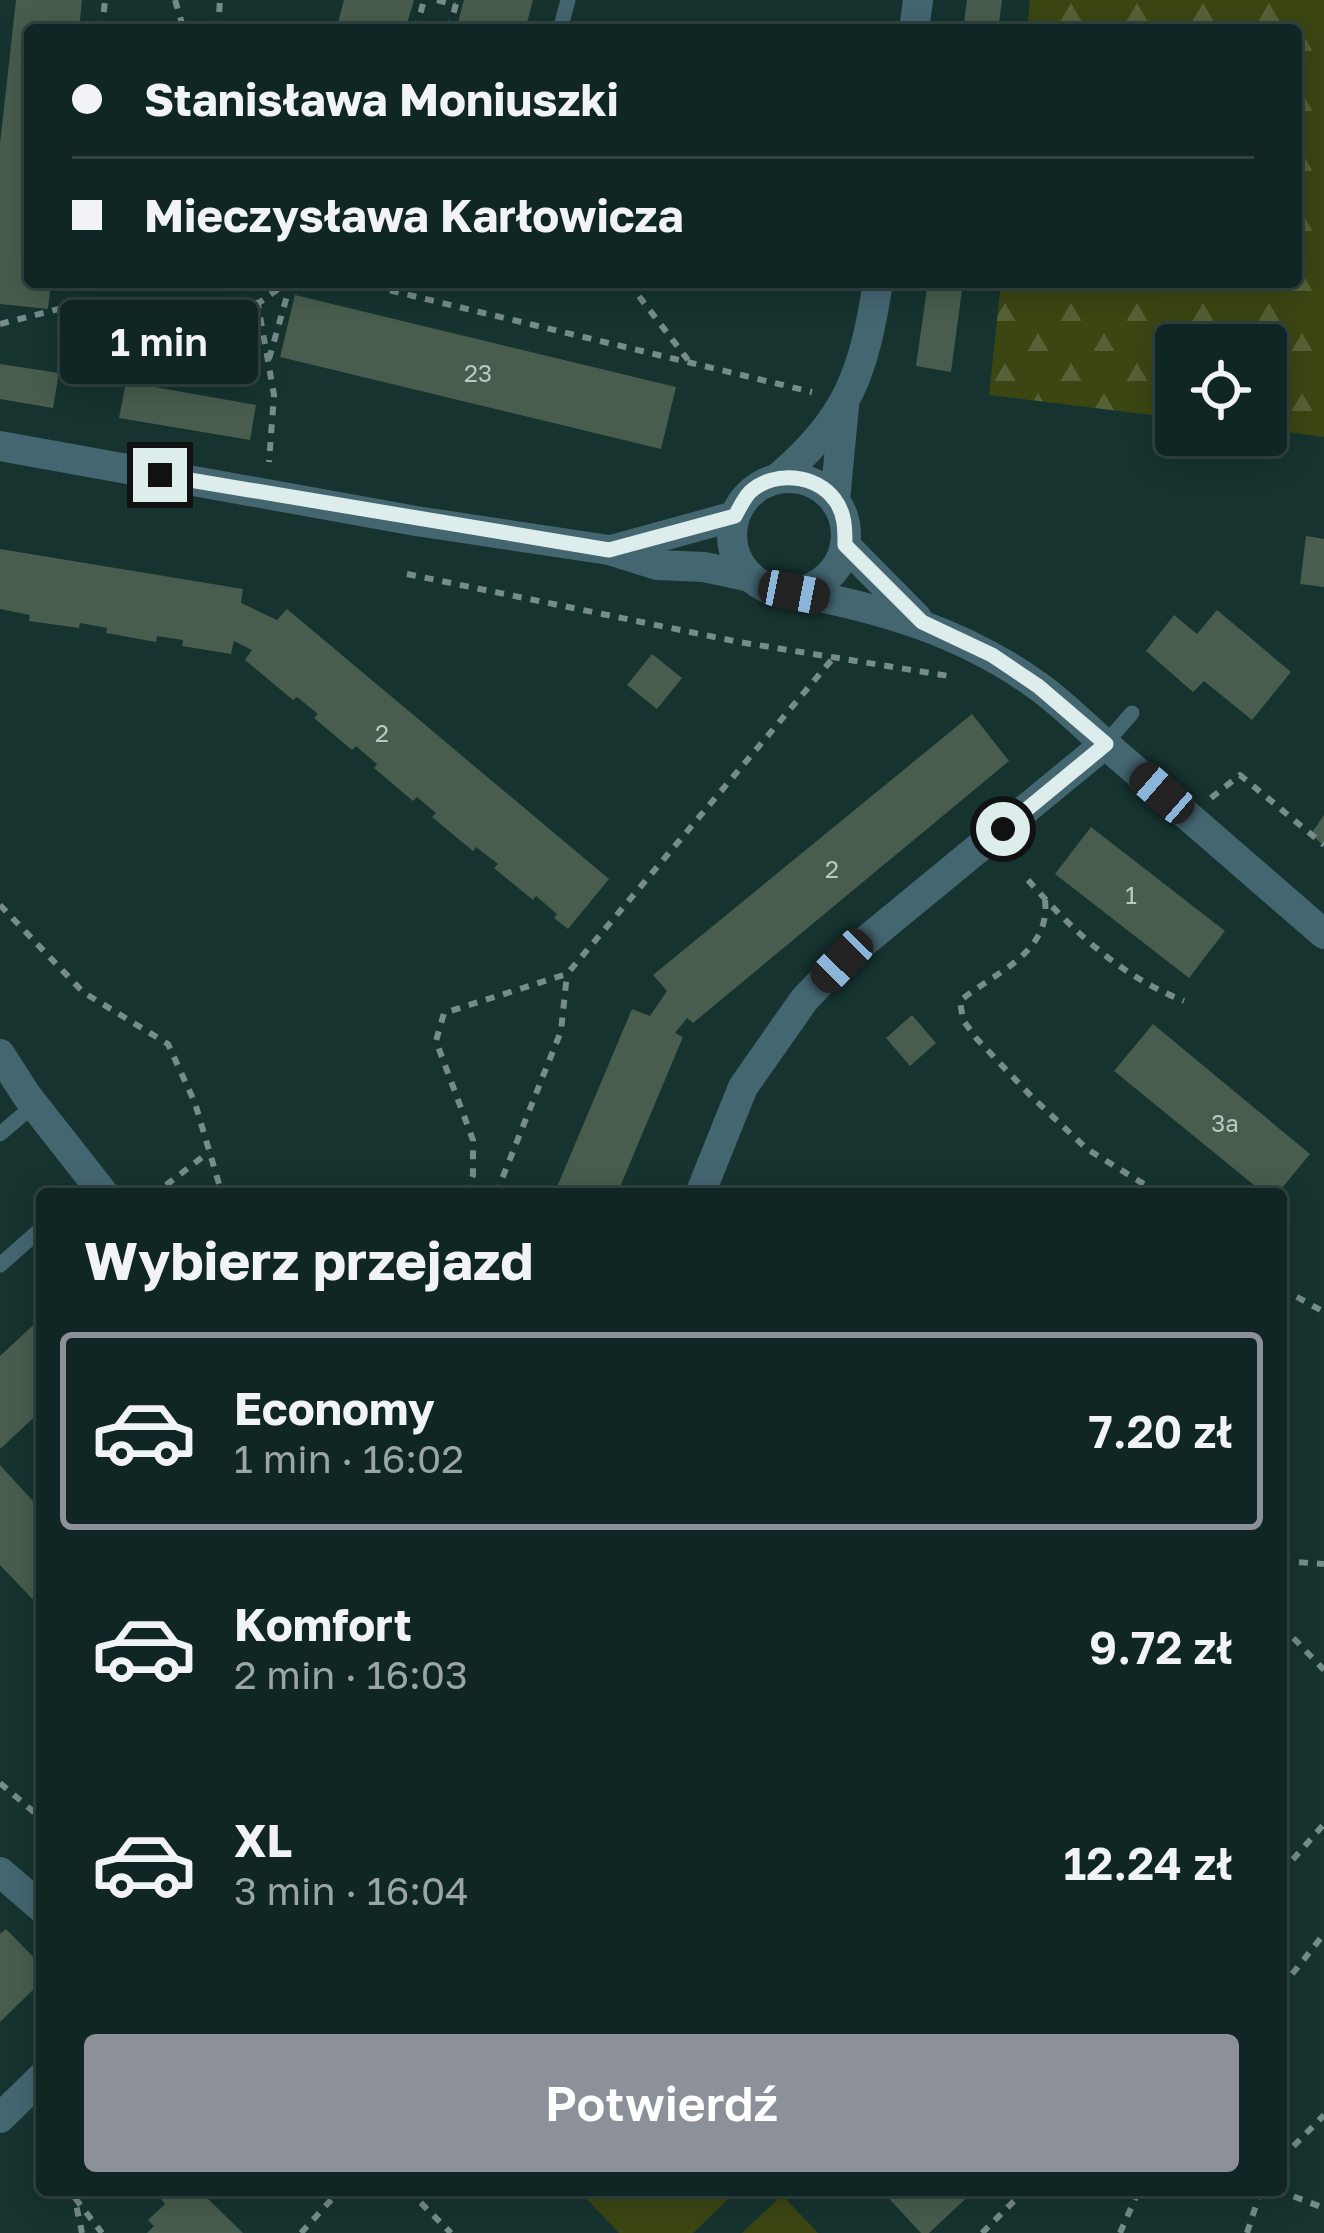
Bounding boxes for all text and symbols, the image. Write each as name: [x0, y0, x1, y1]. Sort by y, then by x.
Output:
text: Stanisława Moniuszki: [144, 72, 619, 126]
text: Mieczysława Karłowicza: [144, 188, 684, 242]
callout: 1 min: [61, 301, 259, 385]
text: 1 min: [110, 318, 208, 365]
map controls: [1155, 324, 1287, 456]
button: locate: [1155, 324, 1287, 456]
house number: 23: [464, 358, 492, 387]
route end: [133, 448, 187, 502]
car: [755, 567, 833, 617]
house number: 2: [375, 718, 389, 747]
car: [1123, 756, 1201, 830]
route start: [976, 802, 1030, 856]
house number: 2: [825, 854, 839, 883]
house number: 1: [1125, 880, 1137, 909]
car: [804, 923, 880, 999]
house number: 3a: [1211, 1108, 1239, 1137]
text: Wybierz przejazd: [84, 1227, 533, 1292]
icon: car: [90, 1377, 198, 1485]
text: Economy: [234, 1381, 435, 1435]
text: 7.20 zł: [1088, 1404, 1233, 1458]
text: 1 min · 16:02: [234, 1435, 464, 1482]
icon: car: [90, 1593, 198, 1701]
text: Komfort: [234, 1597, 412, 1651]
text: 9.72 zł: [1089, 1620, 1233, 1674]
text: 2 min · 16:03: [234, 1651, 468, 1698]
icon: car: [90, 1809, 198, 1917]
text: XL: [234, 1813, 292, 1867]
text: 12.24 zł: [1064, 1836, 1233, 1890]
text: 3 min · 16:04: [234, 1867, 469, 1914]
button: Potwierdź: [84, 2034, 1239, 2172]

